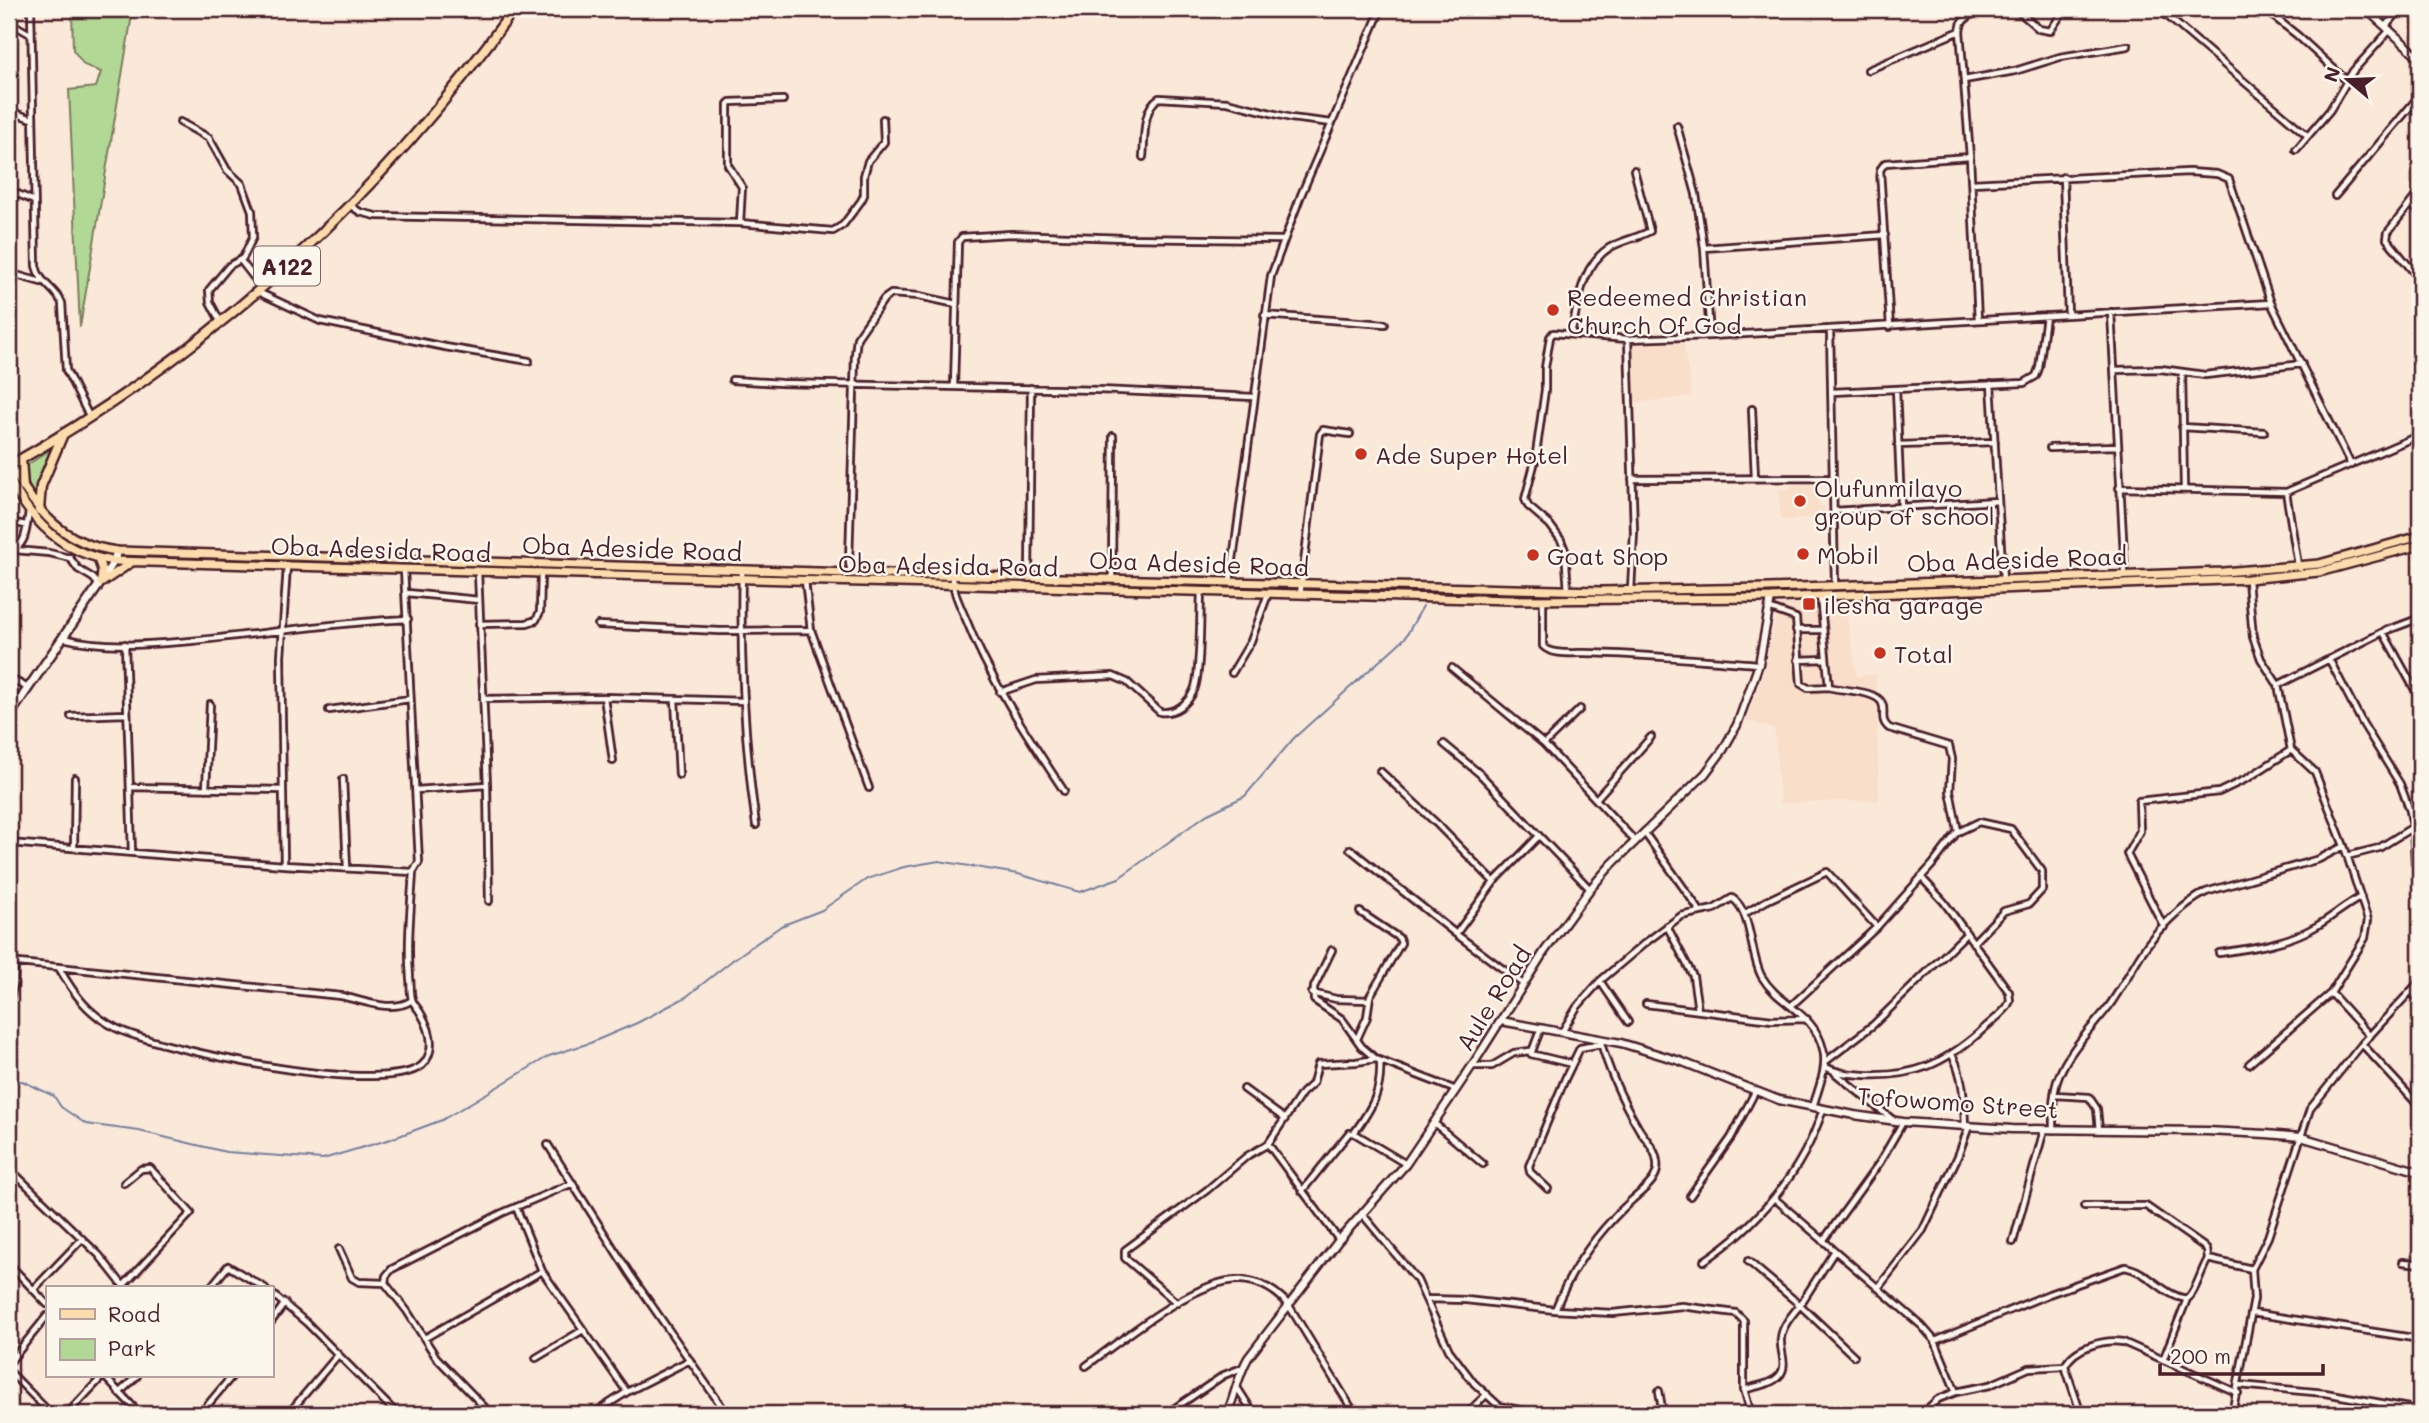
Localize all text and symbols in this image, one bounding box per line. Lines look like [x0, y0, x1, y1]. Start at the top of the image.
north arrow [2314, 46, 2384, 116]
text: N [2317, 63, 2346, 85]
road number: A122 [254, 246, 320, 286]
place label: Redeemed Christian Church Of God [1567, 281, 1807, 340]
marker: Redeemed Christian Church Of God [1545, 302, 1561, 318]
place label: Ade Super Hotel [1375, 439, 1568, 470]
marker: Ade Super Hotel [1353, 446, 1369, 462]
place label: Olufunmilayo group of school [1814, 472, 1995, 531]
marker: Olufunmilayo group of school [1792, 493, 1808, 509]
street label: Oba Adeside Road [521, 529, 743, 567]
street label: Oba Adesida Road [270, 530, 492, 568]
place label: Mobil [1817, 539, 1879, 570]
place label: Goat Shop [1547, 540, 1668, 571]
street label: Oba Adeside Road [1906, 540, 2128, 578]
street label: Oba Adeside Road [1088, 544, 1310, 582]
marker: Mobil [1795, 546, 1811, 562]
marker: Goat Shop [1525, 547, 1541, 563]
street label: Oba Adesida Road [838, 548, 1058, 582]
place label: ilesha garage [1823, 589, 1984, 620]
marker: ilesha garage [1801, 596, 1817, 612]
place label: Total [1894, 638, 1953, 669]
marker: Total [1872, 645, 1888, 661]
street label: Aule Road [1449, 940, 1537, 1056]
street label: Tofowomo Street [1856, 1080, 2060, 1124]
legend [46, 1286, 273, 1378]
text: Road [108, 1300, 160, 1327]
scale bar [2160, 1332, 2322, 1376]
text: Park [108, 1334, 156, 1361]
text: 200 m [2170, 1342, 2231, 1369]

